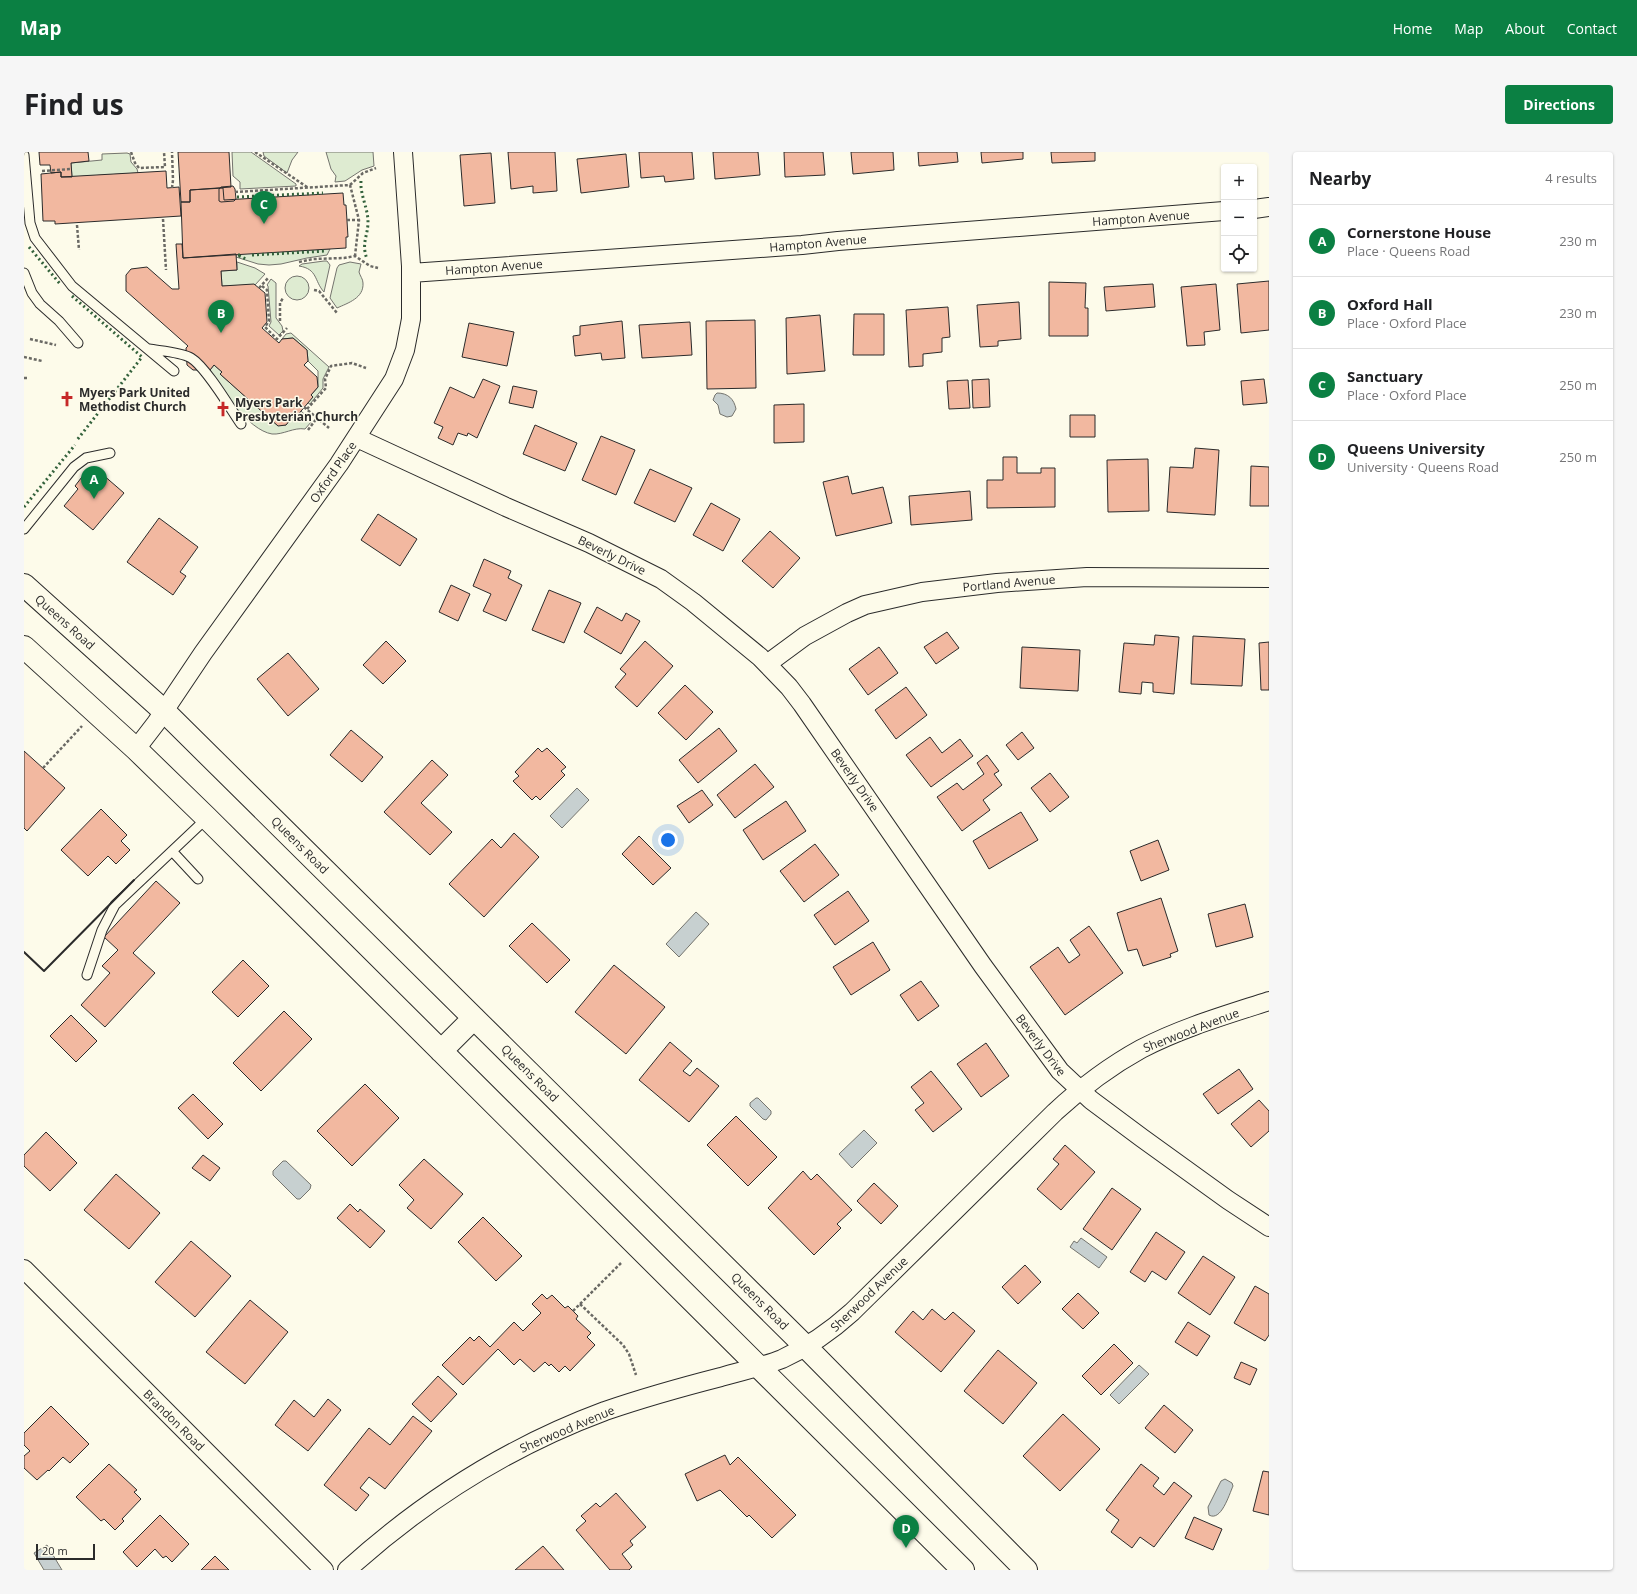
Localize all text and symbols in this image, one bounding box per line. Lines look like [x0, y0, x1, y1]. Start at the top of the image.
text: Map [20, 15, 61, 41]
text: Home [1393, 19, 1432, 38]
text: Map [1454, 19, 1483, 38]
text: About [1505, 19, 1545, 38]
text: Contact [1567, 19, 1617, 38]
text: Find us [24, 85, 124, 123]
button: Directions [1505, 85, 1613, 124]
map controls [1221, 164, 1257, 272]
button: + [1221, 164, 1257, 200]
text: Nearby [1309, 167, 1371, 190]
text: 4 results [1545, 169, 1597, 187]
pin: C [251, 191, 277, 224]
button: − [1221, 200, 1257, 236]
street label: Hampton Avenue [1092, 206, 1191, 230]
text: Cornerstone House [1347, 222, 1491, 242]
street label: Hampton Avenue [769, 230, 868, 256]
text: A [1318, 232, 1326, 250]
text: 230 m [1559, 232, 1597, 250]
button: locate [1221, 236, 1257, 272]
text: Place · Queens Road [1347, 242, 1470, 260]
street label: Hampton Avenue [445, 255, 544, 279]
text: Oxford Hall [1347, 294, 1433, 314]
pin: B [208, 300, 234, 333]
text: B [1318, 304, 1326, 322]
text: 230 m [1559, 304, 1597, 322]
text: Place · Oxford Place [1347, 314, 1467, 332]
text: Sanctuary [1347, 366, 1423, 386]
text: C [1318, 376, 1326, 394]
text: 250 m [1559, 376, 1597, 394]
place label: Myers Park United Methodist Church [79, 384, 190, 415]
text: Place · Oxford Place [1347, 386, 1467, 404]
church icon: Myers Park United Methodist Church [58, 390, 76, 408]
place label: Myers Park Presbyterian Church [235, 394, 358, 425]
church icon: Myers Park Presbyterian Church [214, 400, 232, 418]
street label: Oxford Place [305, 438, 361, 506]
text: Queens University [1347, 438, 1485, 458]
text: D [1317, 448, 1327, 466]
text: 250 m [1559, 448, 1597, 466]
text: University · Queens Road [1347, 458, 1499, 476]
pin: A [81, 466, 107, 499]
street label: Beverly Drive [575, 531, 649, 579]
street label: Portland Avenue [962, 570, 1056, 596]
street label: Queens Road [31, 591, 99, 653]
street label: Beverly Drive [827, 745, 883, 815]
street label: Queens Road [267, 812, 333, 878]
your location [658, 830, 678, 850]
street label: Sherwood Avenue [1141, 1004, 1242, 1056]
street label: Beverly Drive [1012, 1010, 1070, 1080]
street label: Queens Road [497, 1040, 563, 1106]
street label: Sherwood Avenue [827, 1252, 912, 1335]
street label: Queens Road [727, 1268, 793, 1334]
street label: Brandon Road [140, 1386, 208, 1454]
street label: Sherwood Avenue [517, 1401, 617, 1457]
pin: D [893, 1515, 919, 1548]
scale bar [36, 1542, 95, 1561]
text: 20 m [42, 1543, 68, 1558]

